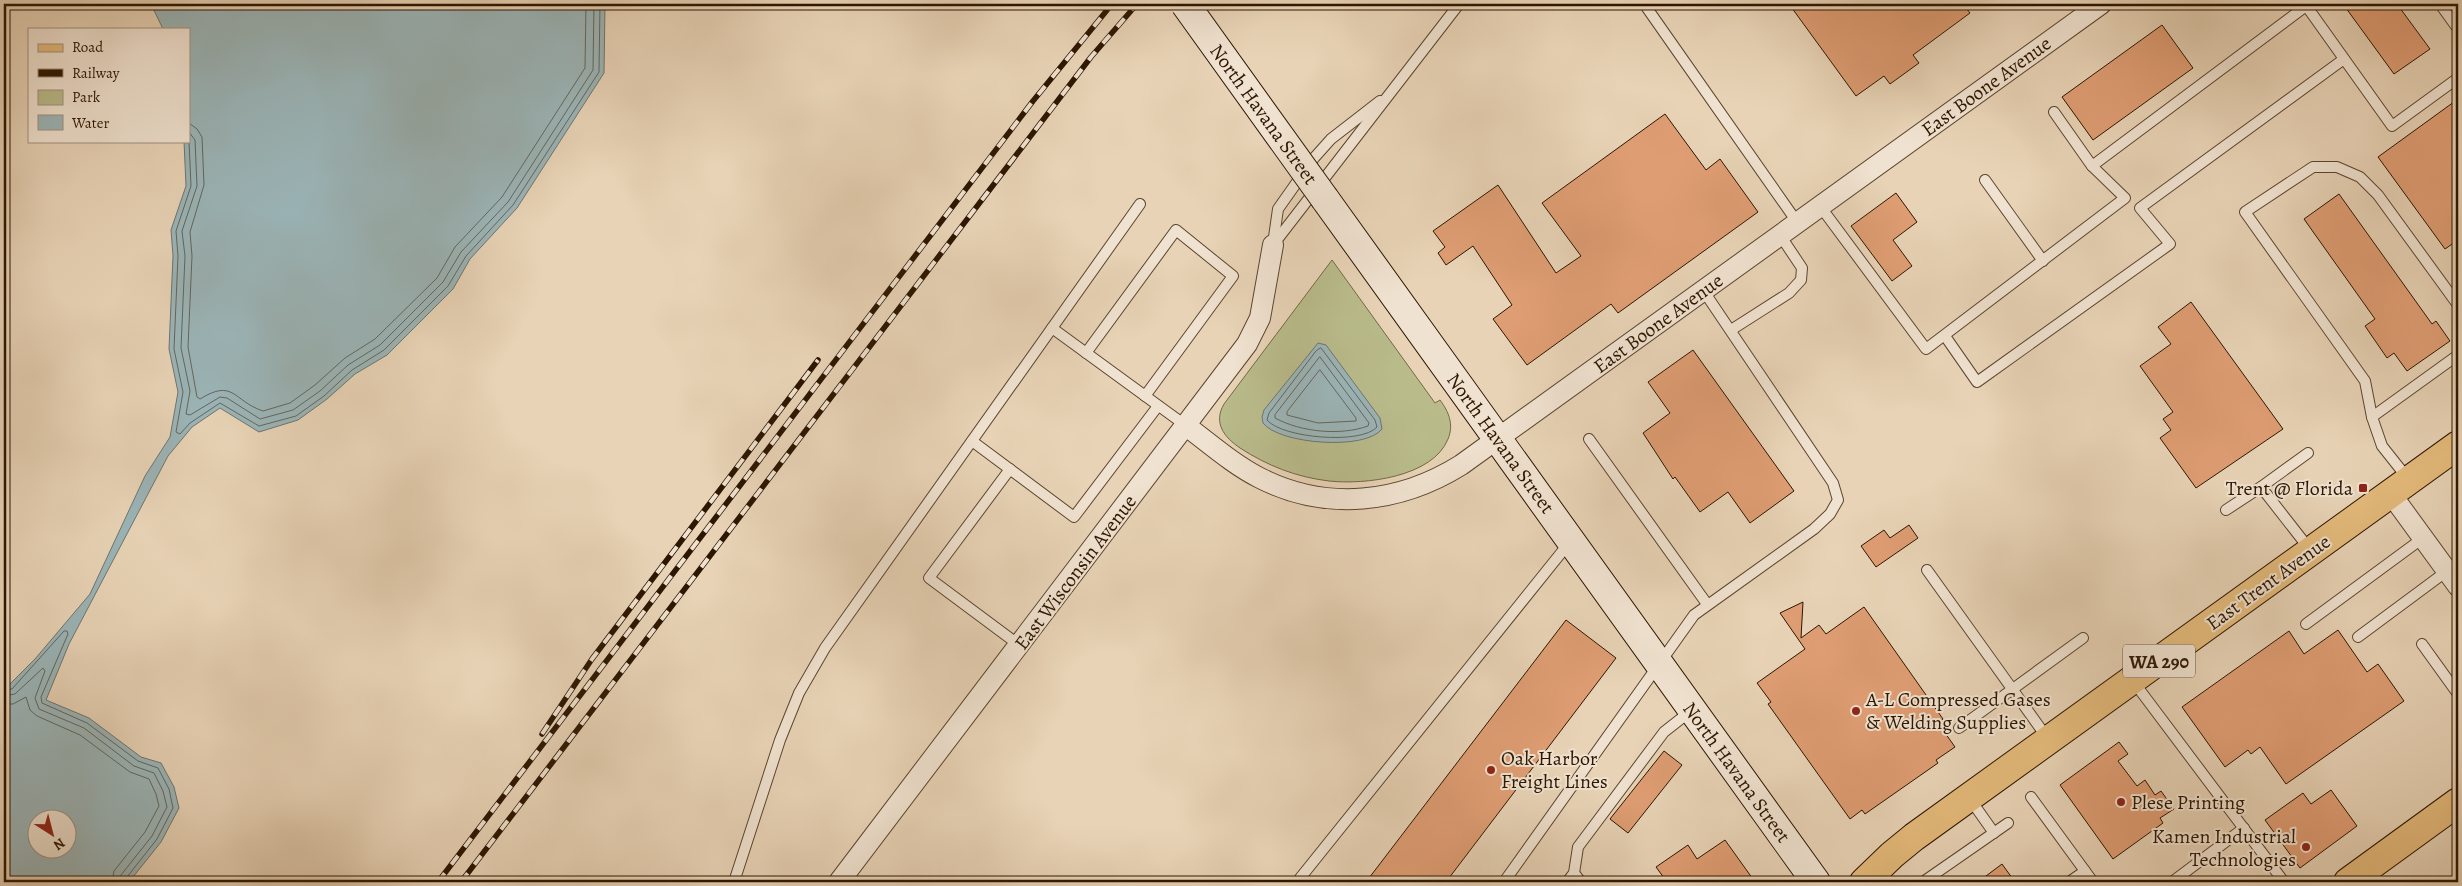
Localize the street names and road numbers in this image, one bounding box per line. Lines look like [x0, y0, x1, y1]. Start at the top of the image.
street label: East Boone Avenue [1916, 30, 2057, 143]
street label: North Havana Street [1203, 38, 1324, 190]
street label: East Boone Avenue [1588, 267, 1729, 380]
street label: North Havana Street [1440, 367, 1561, 519]
street label: East Wisconsin Avenue [1008, 489, 1143, 656]
street label: East Trent Avenue [2201, 528, 2336, 637]
road number: WA 290 [2123, 644, 2195, 678]
street label: North Havana Street [1676, 696, 1797, 848]

